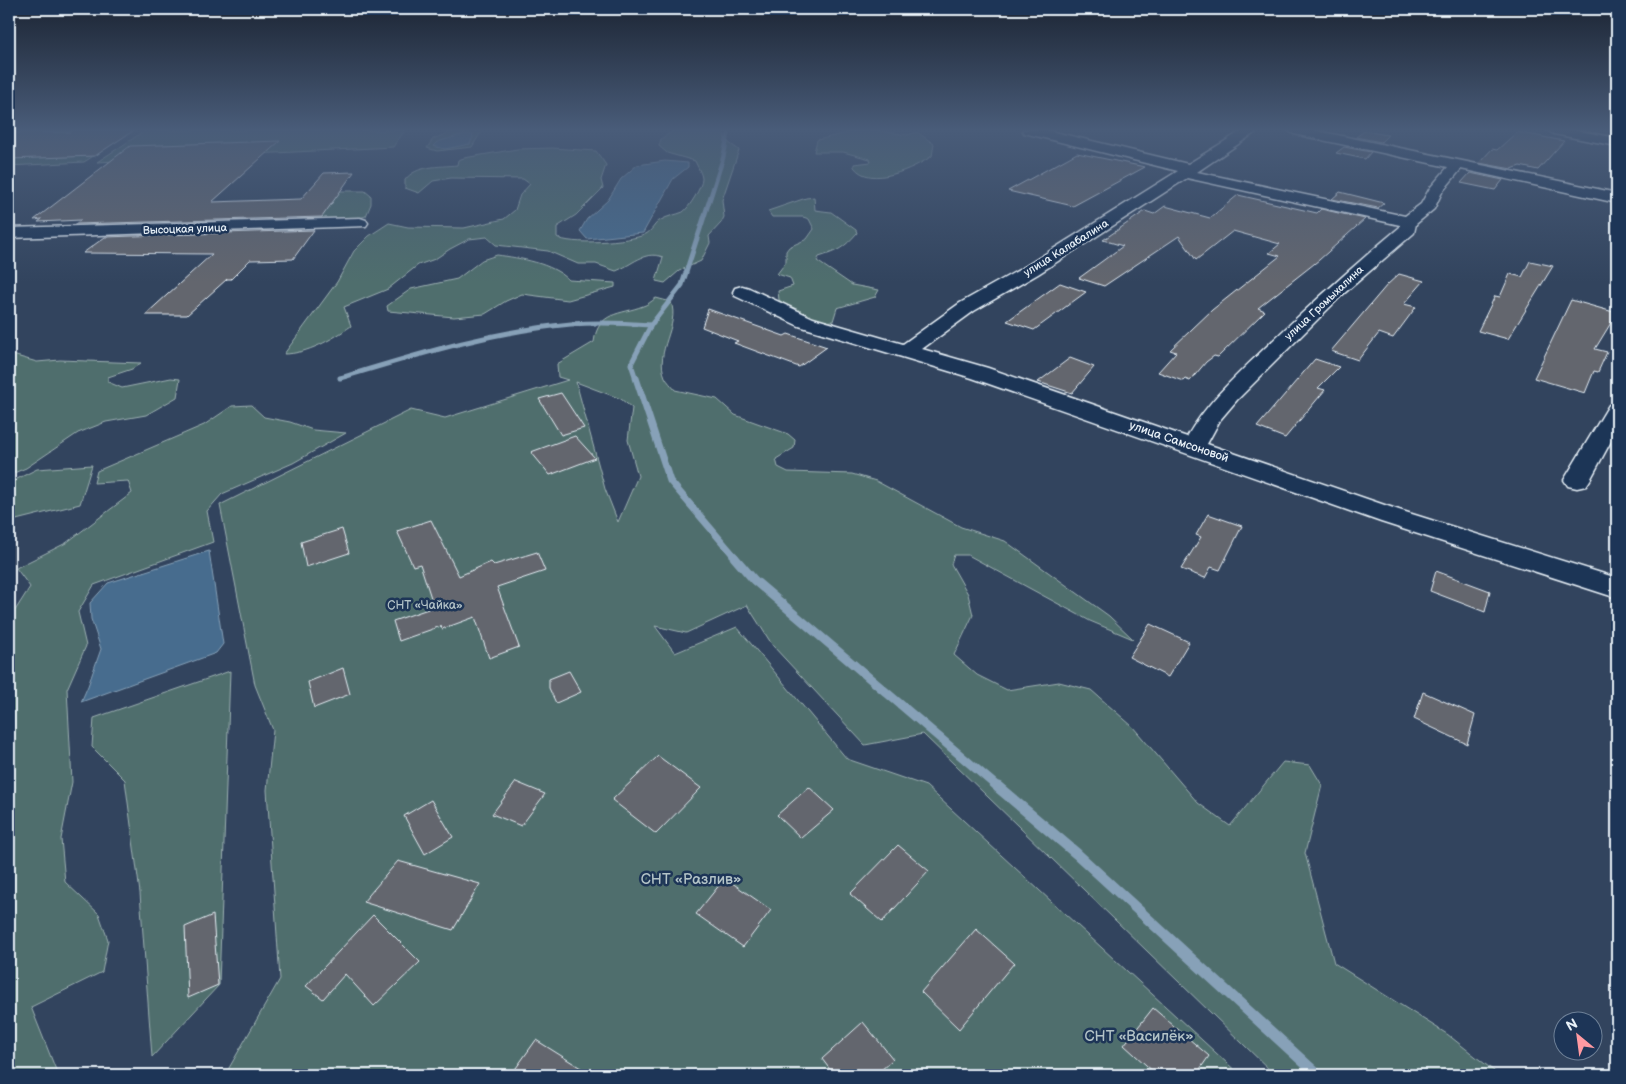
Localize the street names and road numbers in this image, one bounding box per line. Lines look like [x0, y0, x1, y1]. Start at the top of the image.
street label: улица Калабалина [1021, 216, 1111, 279]
street label: Высоцкая улица [143, 221, 228, 237]
street label: улица Громыхалина [1282, 263, 1366, 343]
street label: улица Самсоновой [1127, 418, 1231, 466]

